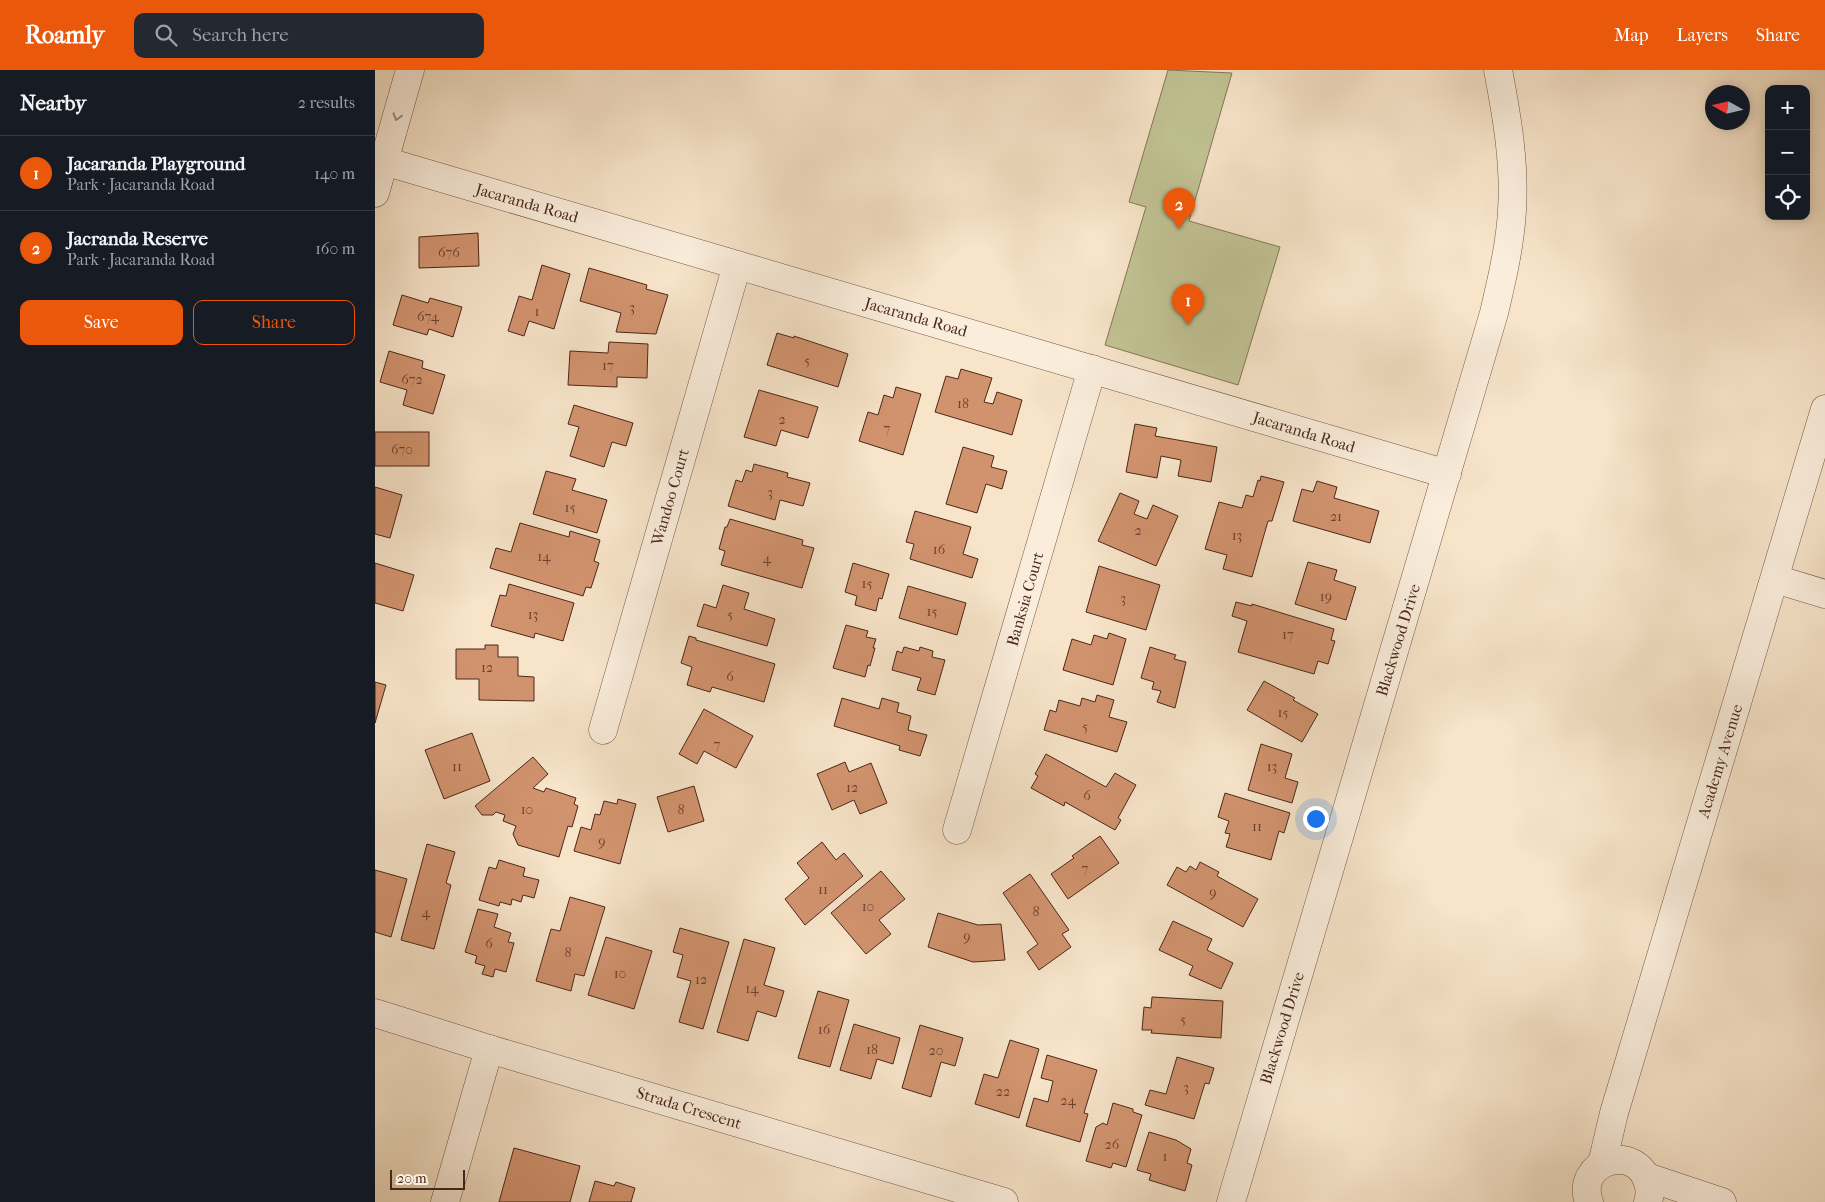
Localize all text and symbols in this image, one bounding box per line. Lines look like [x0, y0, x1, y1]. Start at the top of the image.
search box [134, 13, 484, 58]
text: Roamly [25, 21, 104, 49]
icon: search [152, 21, 180, 49]
text: Search here [192, 24, 289, 46]
text: Map [1614, 25, 1648, 46]
text: Layers [1676, 25, 1728, 46]
text: Share [1756, 25, 1800, 46]
north arrow [1705, 85, 1750, 130]
map controls [1765, 85, 1810, 220]
button: + [1765, 85, 1810, 130]
text: Nearby [20, 91, 86, 115]
text: 2 results [298, 93, 355, 112]
one-way arrow [392, 112, 403, 121]
button: − [1765, 130, 1810, 175]
text: Jacaranda Playground [67, 153, 245, 175]
text: 1 [33, 164, 39, 183]
text: 140 m [314, 164, 355, 183]
text: Park · Jacaranda Road [67, 175, 215, 194]
button: locate [1765, 175, 1810, 220]
street label: Jacaranda Road [471, 179, 581, 227]
pin: 2 [1163, 188, 1195, 229]
text: Jacranda Reserve [67, 228, 208, 250]
text: 2 [32, 239, 40, 258]
text: 160 m [315, 239, 355, 258]
house number: 676 [438, 244, 460, 261]
text: Park · Jacaranda Road [67, 250, 215, 269]
pin: 1 [1172, 284, 1204, 325]
street label: Jacaranda Road [860, 293, 970, 341]
house number: 3 [629, 299, 635, 316]
button: Save [20, 300, 183, 345]
button: Share [193, 300, 355, 345]
house number: 1 [535, 303, 540, 320]
house number: 674 [417, 308, 440, 325]
house number: 5 [804, 352, 810, 369]
house number: 17 [602, 357, 614, 374]
house number: 672 [401, 371, 423, 388]
house number: 18 [957, 395, 969, 412]
street label: Jacaranda Road [1249, 407, 1358, 457]
house number: 2 [778, 411, 786, 428]
house number: 7 [884, 420, 891, 437]
house number: 670 [391, 441, 413, 458]
street label: Wandoo Court [647, 446, 693, 549]
house number: 3 [767, 484, 773, 501]
house number: 15 [565, 499, 576, 516]
house number: 21 [1330, 508, 1342, 525]
house number: 2 [1134, 522, 1142, 539]
house number: 13 [1232, 527, 1242, 544]
house number: 16 [933, 541, 946, 558]
house number: 14 [537, 548, 551, 565]
street label: Banksia Court [1002, 549, 1048, 648]
house number: 4 [763, 550, 772, 567]
house number: 15 [862, 575, 873, 592]
street label: Blackwood Drive [1372, 581, 1424, 699]
house number: 19 [1320, 588, 1332, 605]
house number: 3 [1120, 590, 1126, 607]
house number: 15 [927, 603, 938, 620]
house number: 13 [528, 606, 538, 623]
house number: 5 [727, 606, 733, 623]
house number: 17 [1282, 626, 1294, 643]
house number: 12 [481, 659, 493, 676]
house number: 6 [726, 668, 734, 685]
street label: Academy Avenue [1693, 702, 1746, 821]
house number: 15 [1278, 704, 1289, 721]
house number: 5 [1082, 718, 1088, 735]
house number: 7 [714, 736, 721, 753]
house number: 11 [452, 758, 462, 775]
house number: 13 [1267, 758, 1277, 775]
house number: 12 [846, 779, 858, 796]
house number: 6 [1083, 787, 1091, 804]
house number: 10 [521, 801, 533, 818]
house number: 8 [677, 801, 685, 818]
your location [1303, 806, 1329, 832]
house number: 11 [1252, 818, 1262, 835]
house number: 9 [598, 833, 606, 850]
house number: 7 [1082, 860, 1089, 877]
house number: 11 [818, 881, 828, 898]
house number: 9 [1209, 884, 1217, 901]
house number: 10 [862, 898, 874, 915]
house number: 8 [1032, 903, 1040, 920]
house number: 4 [422, 904, 431, 921]
house number: 9 [963, 928, 971, 945]
house number: 6 [485, 935, 493, 952]
house number: 8 [564, 944, 572, 961]
house number: 10 [614, 965, 626, 982]
street label: Blackwood Drive [1256, 969, 1308, 1087]
house number: 12 [695, 971, 707, 988]
house number: 14 [745, 980, 759, 997]
house number: 5 [1180, 1011, 1186, 1028]
house number: 16 [818, 1021, 831, 1038]
house number: 18 [866, 1041, 878, 1058]
house number: 20 [929, 1042, 943, 1059]
house number: 3 [1183, 1079, 1189, 1096]
street label: Strada Crescent [634, 1083, 744, 1133]
house number: 22 [996, 1083, 1010, 1100]
house number: 24 [1060, 1092, 1076, 1109]
house number: 26 [1105, 1136, 1120, 1153]
house number: 1 [1163, 1148, 1168, 1165]
scale bar [390, 1167, 465, 1190]
text: 20 m [397, 1170, 427, 1187]

